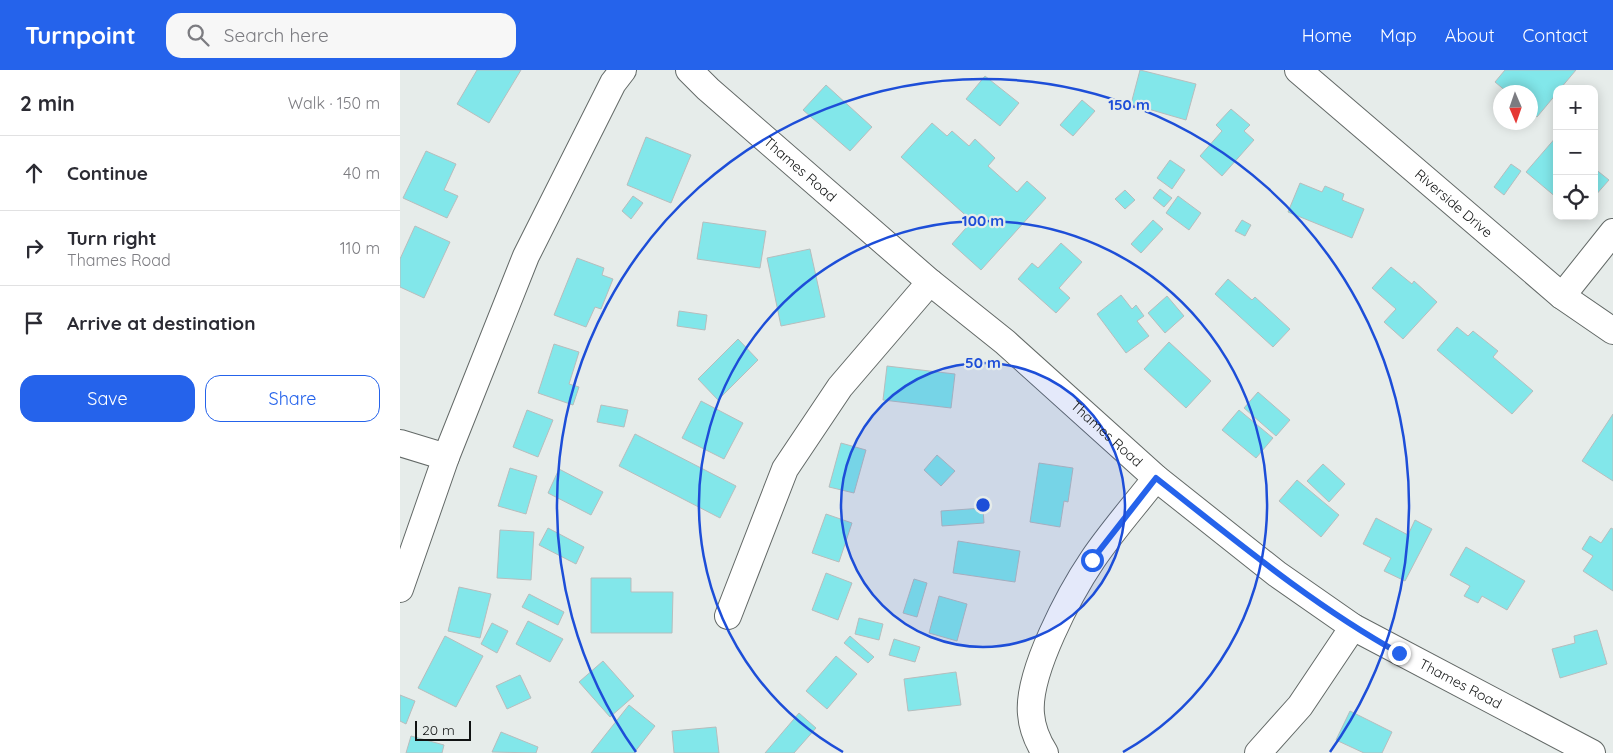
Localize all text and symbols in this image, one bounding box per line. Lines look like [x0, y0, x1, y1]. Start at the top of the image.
search box [166, 13, 516, 58]
text: Turnpoint [25, 20, 136, 50]
icon: search [184, 21, 212, 49]
text: Search here [224, 23, 329, 47]
text: Home [1302, 24, 1352, 47]
text: Map [1380, 24, 1417, 47]
text: About [1445, 24, 1495, 47]
text: Contact [1523, 24, 1588, 47]
north arrow [1493, 85, 1538, 130]
map controls [1553, 85, 1598, 220]
button: + [1553, 85, 1598, 130]
text: 2 min [20, 90, 75, 116]
text: Walk · 150 m [288, 93, 380, 113]
text: 150 m [1108, 95, 1150, 114]
button: − [1553, 130, 1598, 175]
street label: Thames Road [760, 133, 840, 206]
icon: ahead [20, 159, 48, 187]
text: Continue [67, 161, 148, 185]
text: 40 m [343, 163, 380, 183]
street label: Riverside Drive [1411, 165, 1496, 242]
button: locate [1553, 175, 1598, 220]
text: 100 m [962, 211, 1004, 230]
text: Turn right [67, 226, 156, 250]
icon: right [20, 234, 48, 262]
text: 110 m [340, 238, 380, 258]
text: Thames Road [67, 250, 171, 270]
icon: arrive [20, 309, 48, 337]
text: Arrive at destination [67, 311, 256, 335]
text: 50 m [965, 353, 1001, 372]
button: Save [20, 375, 195, 422]
button: Share [205, 375, 380, 422]
street label: Thames Road [1067, 397, 1146, 471]
centre of rings [974, 496, 992, 514]
route start [1081, 549, 1104, 572]
route end [1388, 642, 1411, 665]
street label: Thames Road [1416, 655, 1505, 713]
scale bar [415, 718, 471, 741]
text: 20 m [422, 721, 455, 739]

